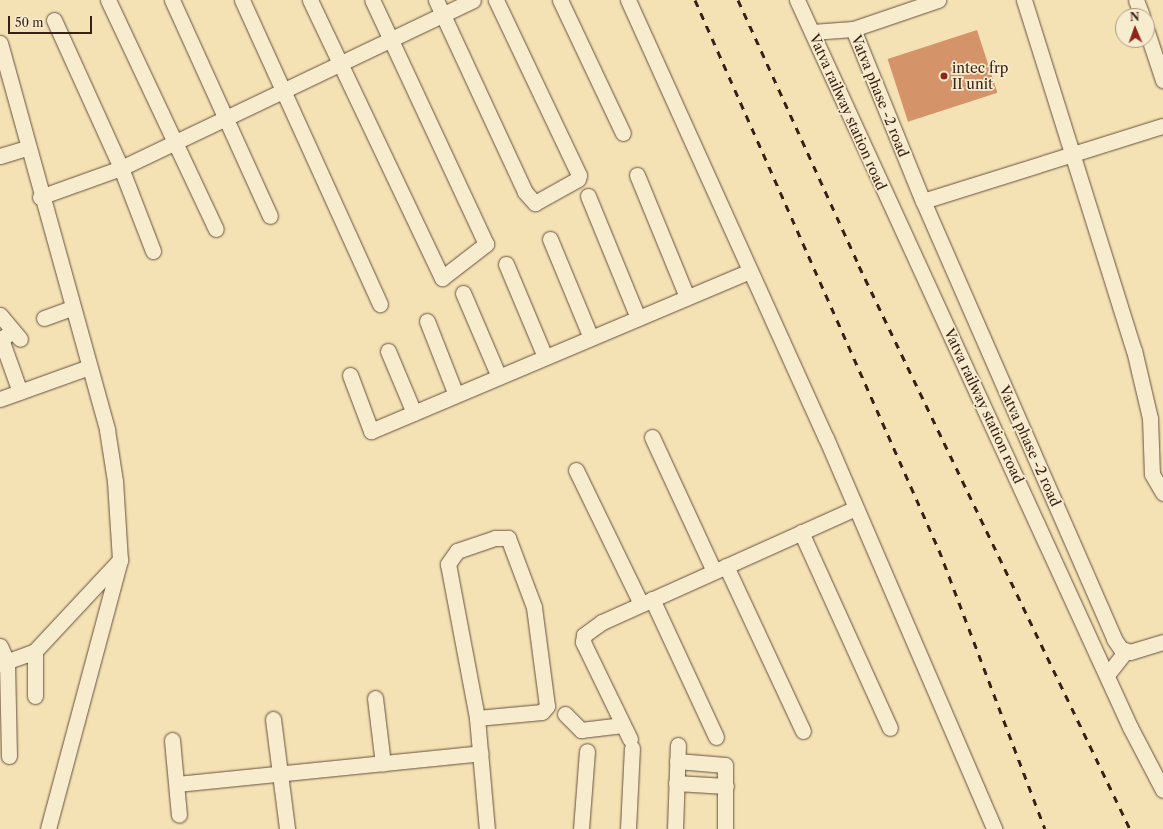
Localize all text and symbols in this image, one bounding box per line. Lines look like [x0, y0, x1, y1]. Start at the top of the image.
scale bar [10, 8, 94, 34]
north arrow [1115, 8, 1155, 48]
text: N [1130, 10, 1140, 24]
text: 50 m [15, 15, 44, 30]
street label: Vatva railway station road [806, 31, 890, 193]
street label: Vatva phase -2 road [848, 32, 912, 160]
place label: intec frp II unit [952, 60, 1008, 92]
marker: intec frp II unit [939, 71, 949, 81]
street label: Vatva railway station road [941, 326, 1027, 486]
street label: Vatva phase -2 road [996, 383, 1064, 509]

